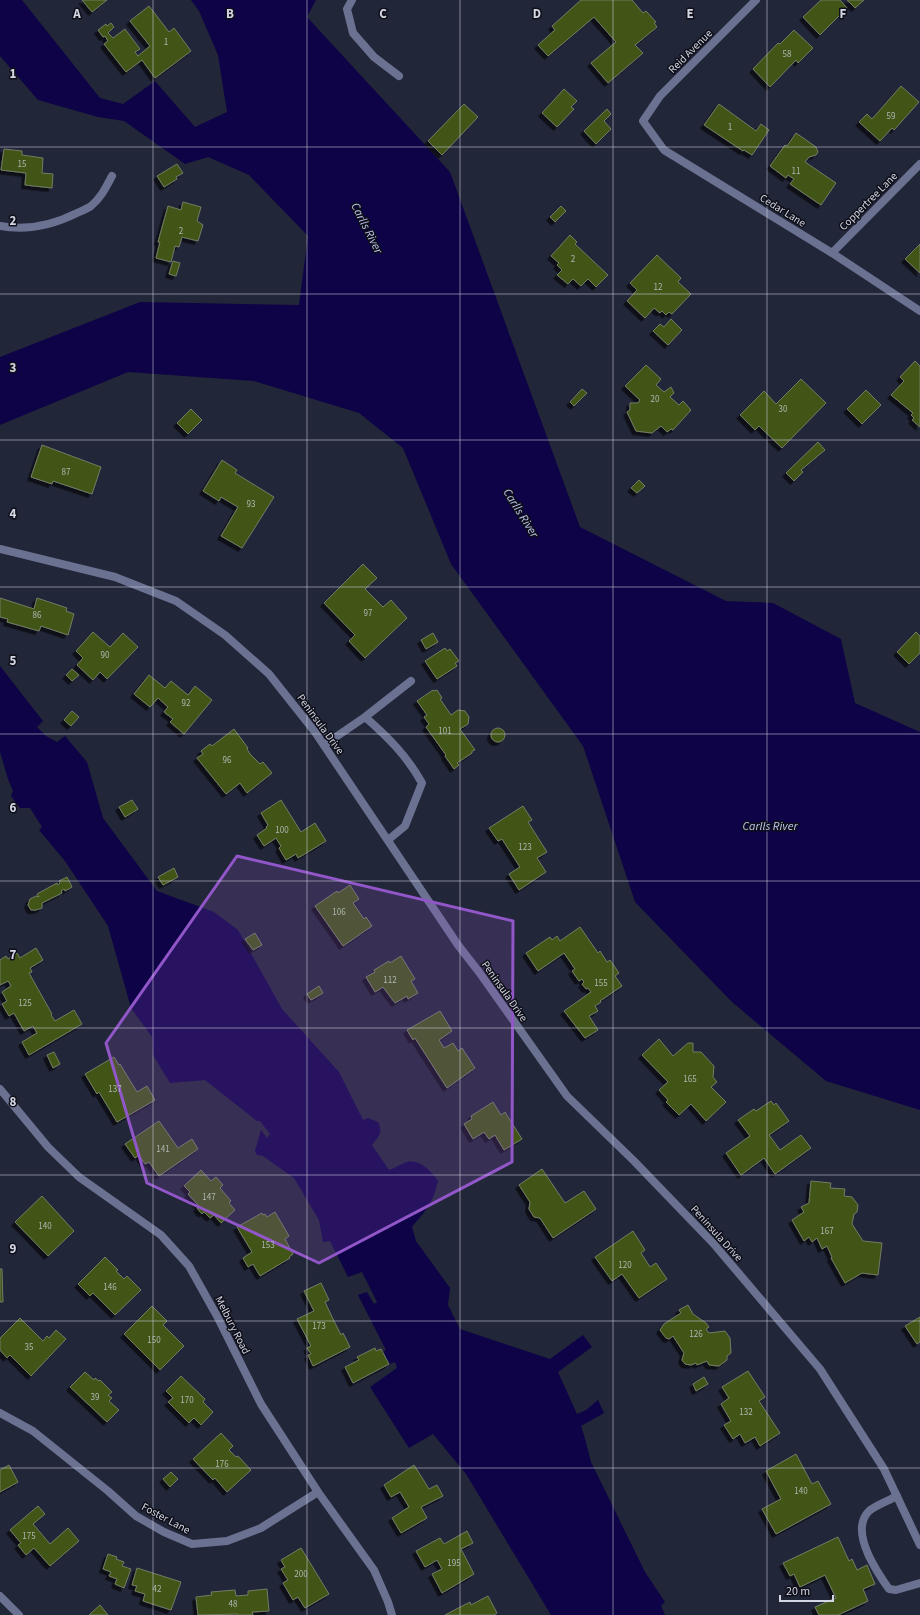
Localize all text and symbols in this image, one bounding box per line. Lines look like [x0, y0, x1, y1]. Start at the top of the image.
text: A [72, 5, 81, 23]
text: B [226, 5, 234, 23]
text: C [379, 5, 387, 23]
text: D [533, 5, 541, 23]
text: E [686, 5, 694, 23]
text: F [840, 5, 847, 23]
street label: Reid Avenue [665, 26, 716, 77]
house number: 1 [164, 36, 168, 49]
house number: 58 [783, 48, 792, 61]
text: 1 [10, 65, 17, 83]
house number: 59 [887, 110, 896, 123]
house number: 1 [728, 121, 732, 134]
house number: 15 [18, 158, 27, 171]
house number: 11 [792, 165, 800, 178]
street label: Coppertree Lane [836, 169, 901, 234]
street label: Cedar Lane [757, 190, 809, 231]
water label: Carlls River [346, 200, 387, 257]
text: 2 [10, 212, 17, 230]
house number: 2 [179, 225, 184, 238]
house number: 2 [571, 253, 576, 266]
house number: 12 [654, 281, 663, 294]
text: 3 [10, 359, 17, 377]
house number: 20 [651, 393, 660, 406]
house number: 30 [779, 403, 788, 416]
house number: 87 [62, 466, 71, 479]
water label: Carlls River [499, 485, 543, 542]
house number: 93 [247, 498, 256, 511]
text: 4 [10, 505, 17, 523]
house number: 97 [364, 607, 373, 620]
house number: 86 [33, 609, 42, 622]
house number: 90 [101, 649, 110, 662]
text: 5 [10, 652, 17, 670]
street label: Peninsula Drive [294, 691, 348, 758]
house number: 92 [182, 697, 191, 710]
house number: 101 [438, 725, 452, 738]
house number: 96 [223, 754, 232, 767]
text: 6 [10, 799, 17, 817]
water label: Carlls River [742, 818, 798, 835]
house number: 100 [275, 824, 289, 837]
house number: 123 [518, 841, 532, 854]
house number: 106 [332, 906, 346, 919]
text: 7 [10, 946, 17, 964]
street label: Peninsula Drive [478, 958, 531, 1025]
house number: 112 [383, 974, 397, 987]
house number: 155 [594, 977, 608, 990]
house number: 125 [18, 997, 32, 1010]
house number: 165 [683, 1073, 697, 1086]
house number: 137 [108, 1083, 122, 1096]
text: 8 [10, 1093, 17, 1111]
house number: 141 [156, 1143, 170, 1156]
house number: 147 [202, 1191, 216, 1204]
street label: Peninsula Drive [687, 1202, 746, 1265]
house number: 140 [38, 1220, 52, 1233]
house number: 167 [820, 1225, 834, 1238]
house number: 153 [261, 1239, 275, 1252]
text: 9 [10, 1240, 17, 1258]
house number: 120 [618, 1259, 632, 1272]
house number: 146 [103, 1281, 117, 1294]
street label: Melbury Road [211, 1294, 254, 1357]
house number: 173 [312, 1320, 326, 1333]
house number: 126 [689, 1328, 703, 1341]
house number: 150 [147, 1334, 161, 1347]
house number: 35 [25, 1341, 34, 1354]
house number: 39 [91, 1391, 100, 1404]
house number: 170 [180, 1394, 194, 1407]
house number: 132 [739, 1406, 753, 1419]
house number: 176 [215, 1458, 229, 1471]
house number: 140 [794, 1485, 808, 1498]
street label: Foster Lane [139, 1499, 193, 1538]
house number: 175 [22, 1530, 36, 1543]
house number: 195 [447, 1557, 461, 1570]
house number: 200 [294, 1568, 308, 1581]
scale bar [780, 1577, 833, 1603]
house number: 42 [153, 1583, 162, 1596]
text: 20 m [786, 1583, 810, 1600]
house number: 48 [229, 1598, 238, 1611]

